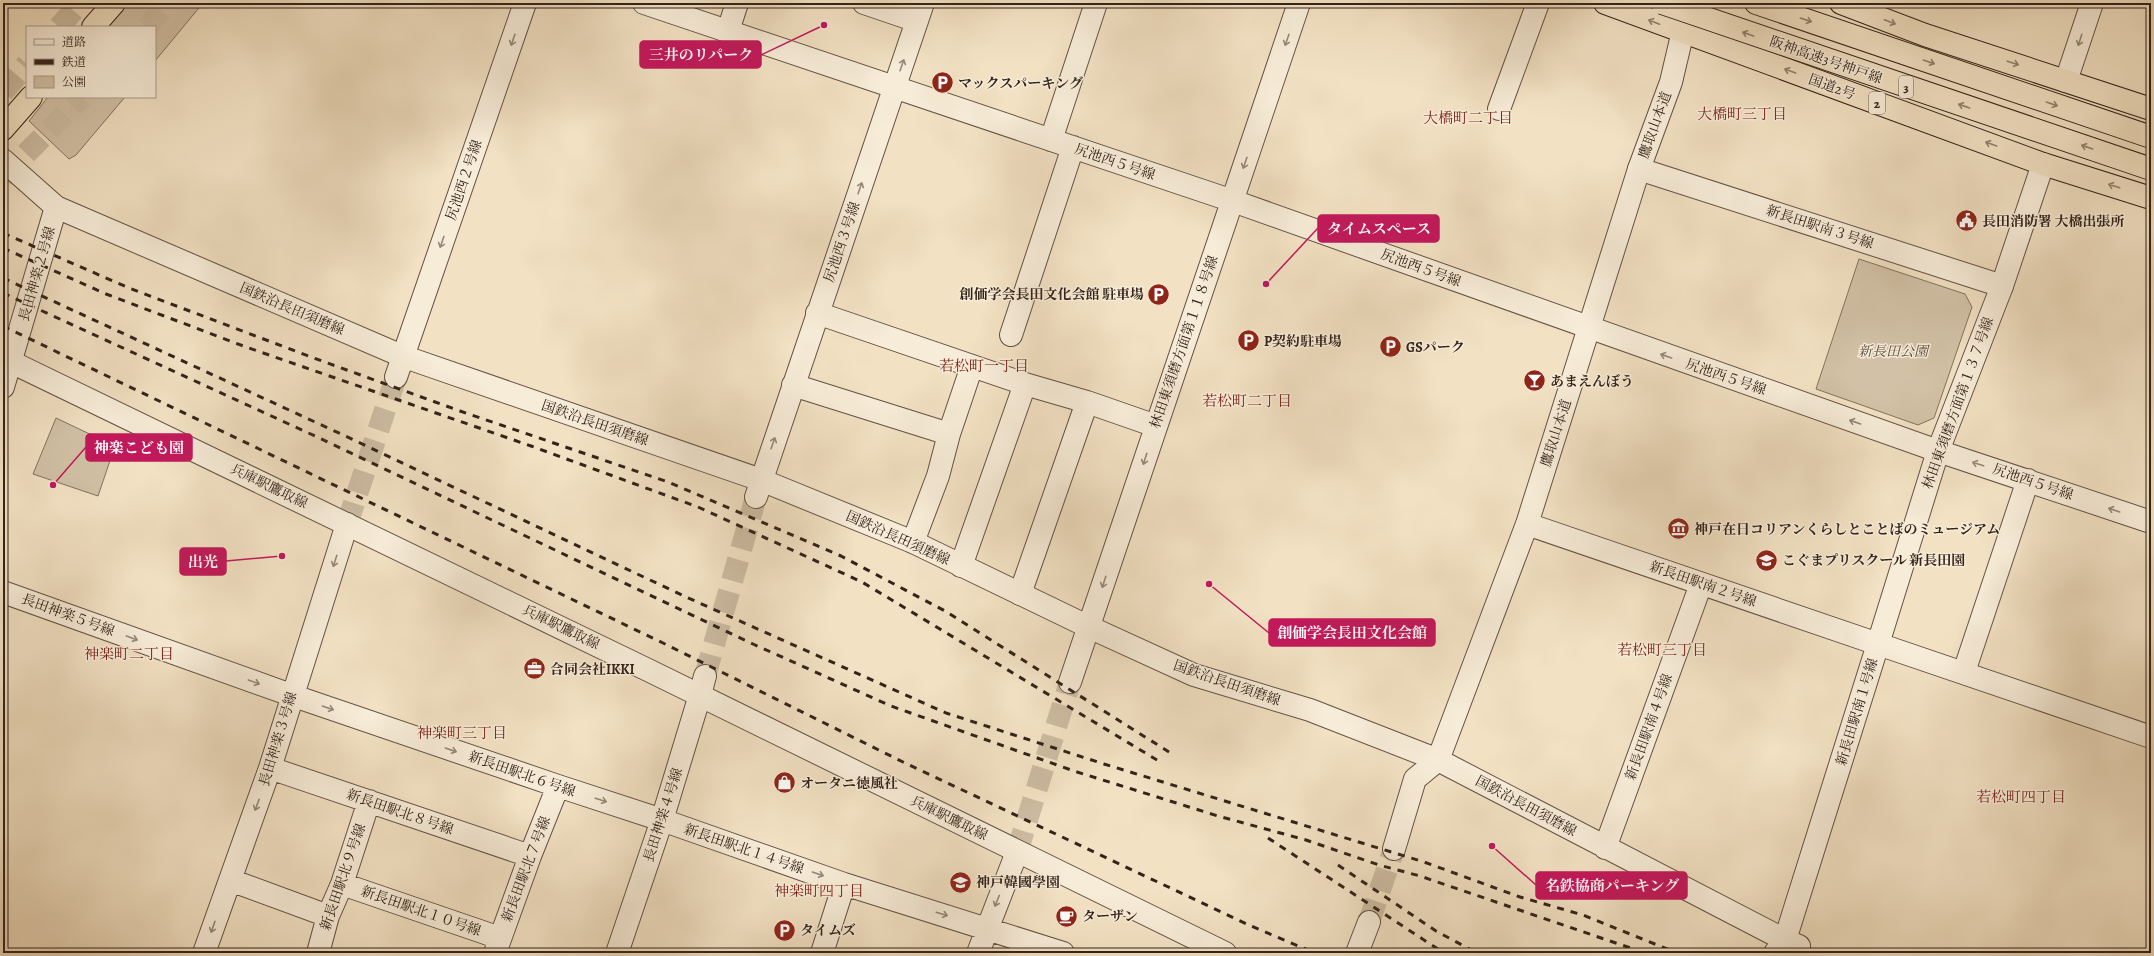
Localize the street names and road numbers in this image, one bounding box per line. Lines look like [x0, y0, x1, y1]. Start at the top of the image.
street label: 阪神高速3号神戸線 [1767, 32, 1885, 88]
street label: 国道2号 [1806, 70, 1858, 104]
road number: 3 [1899, 76, 1913, 98]
street label: 鷹取山本道 [1634, 89, 1676, 161]
road number: 2 [1869, 92, 1885, 114]
street label: 尻池西２号線 [441, 137, 487, 223]
street label: 尻池西５号線 [1072, 139, 1158, 185]
street label: 尻池西３号線 [819, 199, 865, 285]
street label: 新長田駅南３号線 [1764, 201, 1876, 253]
street label: 長田神楽２号線 [14, 224, 60, 324]
street label: 尻池西５号線 [1378, 245, 1464, 291]
street label: 林田東須磨方面第１１８号線 [1145, 253, 1223, 431]
street label: 国鉄沿長田須磨線 [237, 278, 347, 340]
street label: 林田東須磨方面第１３７号線 [1918, 314, 1998, 492]
street label: 尻池西５号線 [1683, 354, 1769, 400]
street label: 国鉄沿長田須磨線 [539, 396, 651, 450]
street label: 鷹取山本道 [1536, 397, 1576, 469]
street label: 兵庫駅鷹取線 [227, 459, 311, 513]
street label: 尻池西５号線 [1990, 459, 2076, 505]
street label: 国鉄沿長田須磨線 [843, 507, 953, 569]
street label: 新長田駅南２号線 [1647, 557, 1759, 611]
street label: 長田神楽５号線 [19, 589, 117, 641]
street label: 兵庫駅鷹取線 [519, 600, 603, 654]
street label: 国鉄沿長田須磨線 [1171, 656, 1283, 710]
street label: 新長田駅南１号線 [1832, 656, 1882, 768]
street label: 新長田駅南４号線 [1621, 671, 1677, 783]
street label: 長田神楽３号線 [255, 689, 301, 789]
street label: 新長田駅北６号線 [466, 747, 578, 801]
street label: 長田神楽４号線 [639, 765, 687, 865]
street label: 国鉄沿長田須磨線 [1472, 771, 1580, 841]
street label: 新長田駅北８号線 [344, 785, 456, 839]
street label: 兵庫駅鷹取線 [907, 791, 991, 845]
street label: 新長田駅北７号線 [497, 813, 555, 925]
street label: 新長田駅北１４号線 [681, 820, 807, 878]
street label: 新長田駅北９号線 [316, 821, 370, 933]
street label: 新長田駅北１０号線 [358, 882, 484, 940]

